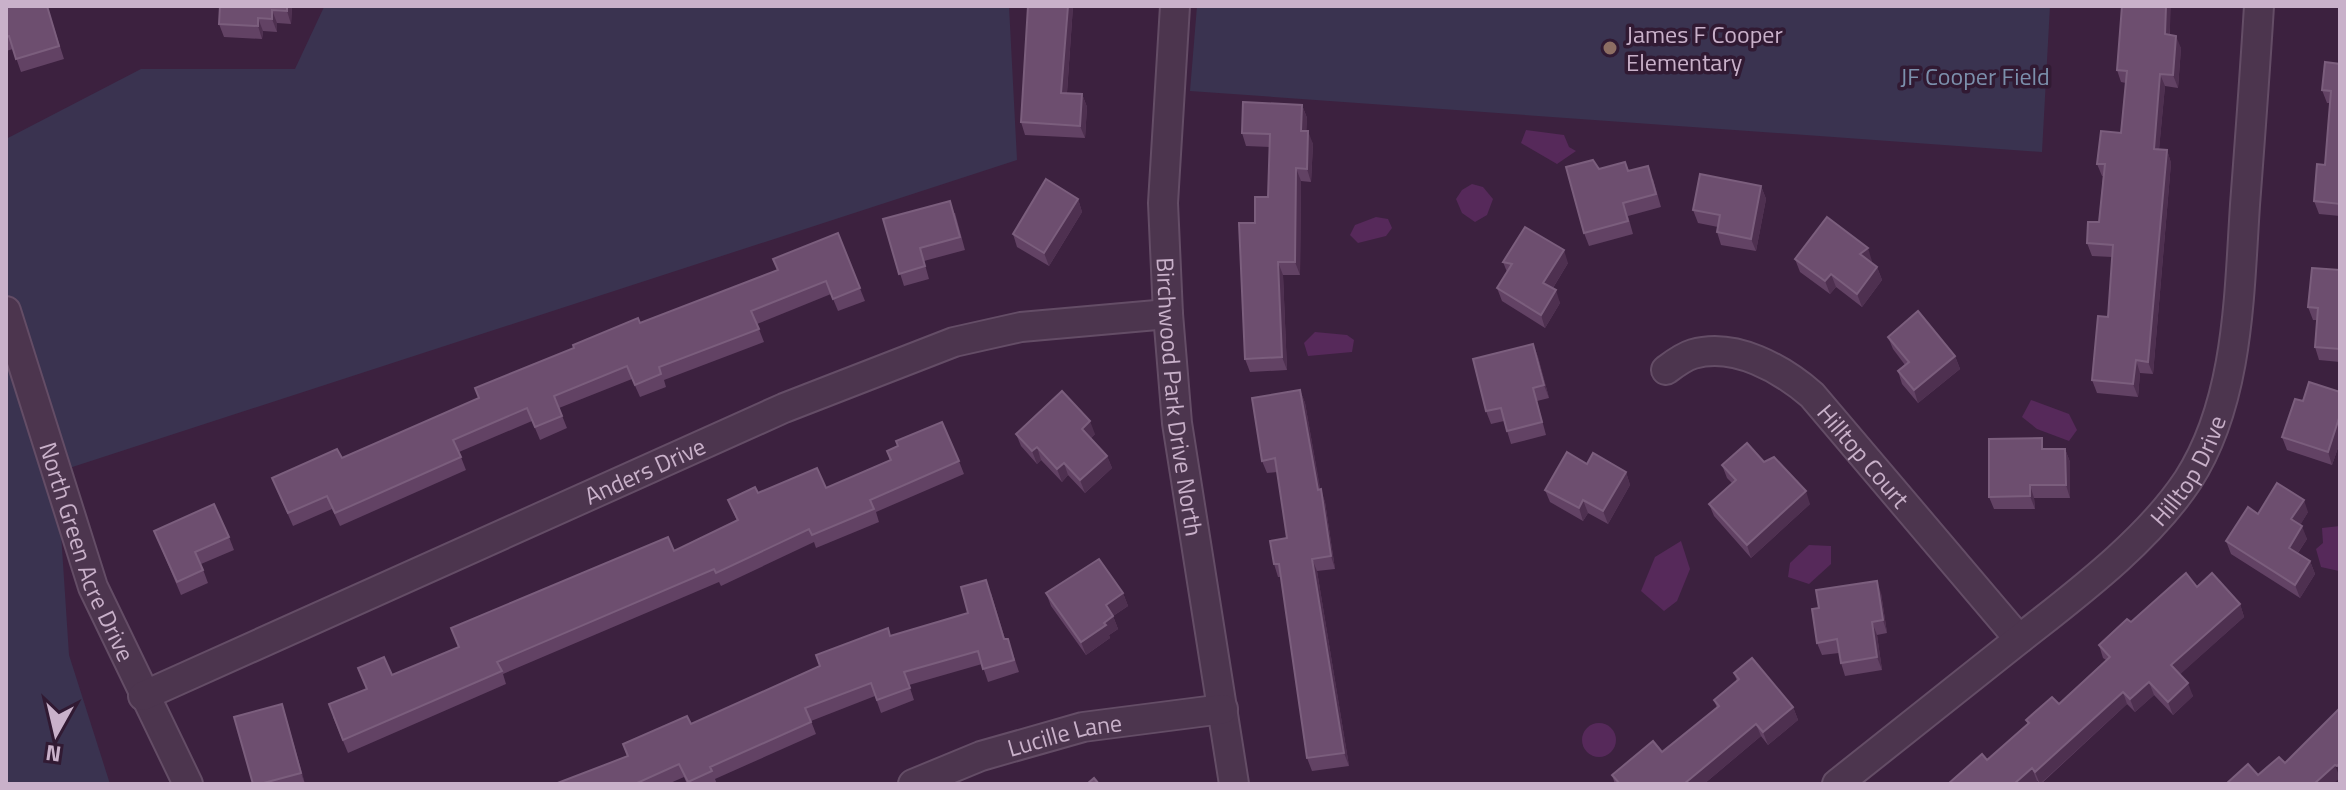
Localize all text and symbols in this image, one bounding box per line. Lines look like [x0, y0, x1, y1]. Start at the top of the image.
place label: James F Cooper Elementary [1626, 16, 1783, 80]
marker: James F Cooper Elementary [1601, 39, 1619, 57]
park label: JF Cooper Field [1900, 58, 2050, 94]
street label: Birchwood Park Drive North [1147, 257, 1213, 539]
street label: Hilltop Court [1809, 396, 1919, 516]
street label: Hilltop Drive [2141, 411, 2235, 534]
street label: Anders Drive [578, 428, 711, 514]
street label: North Green Acre Drive [30, 437, 144, 667]
north arrow [16, 694, 96, 774]
street label: Lucille Lane [1003, 704, 1124, 766]
text: N [43, 736, 63, 772]

